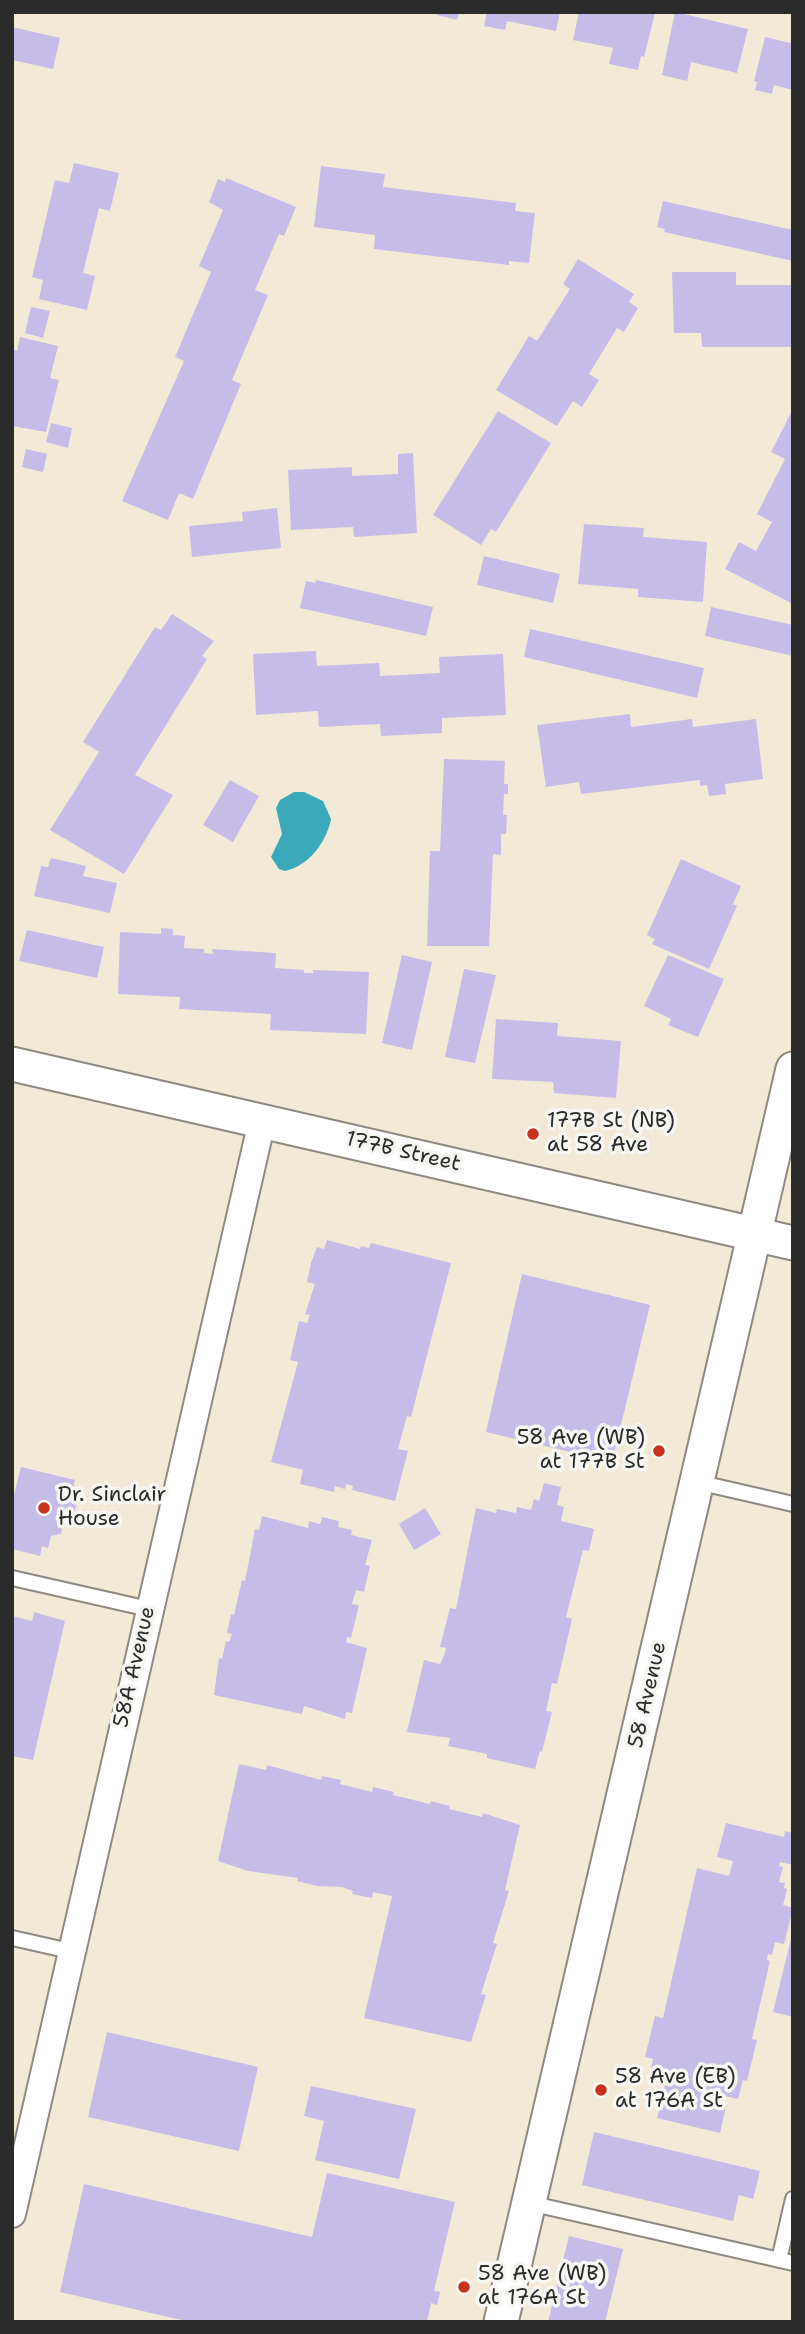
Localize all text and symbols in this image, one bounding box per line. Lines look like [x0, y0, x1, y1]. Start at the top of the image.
place label: 177B St (NB) at 58 Ave [547, 1109, 675, 1159]
marker: 177B St (NB) at 58 Ave [525, 1126, 541, 1142]
street label: 177B Street [343, 1127, 463, 1177]
place label: 58 Ave (WB) at 177B St [517, 1426, 645, 1476]
marker: 58 Ave (WB) at 177B St [651, 1443, 667, 1459]
place label: Dr. Sinclair House [58, 1483, 167, 1533]
marker: Dr. Sinclair House [36, 1500, 52, 1516]
street label: 58A Avenue [109, 1604, 161, 1730]
street label: 58 Avenue [624, 1639, 672, 1751]
place label: 58 Ave (EB) at 176A St [615, 2065, 736, 2115]
marker: 58 Ave (EB) at 176A St [593, 2082, 609, 2098]
place label: 58 Ave (WB) at 176A St [478, 2262, 606, 2312]
marker: 58 Ave (WB) at 176A St [456, 2279, 472, 2295]

